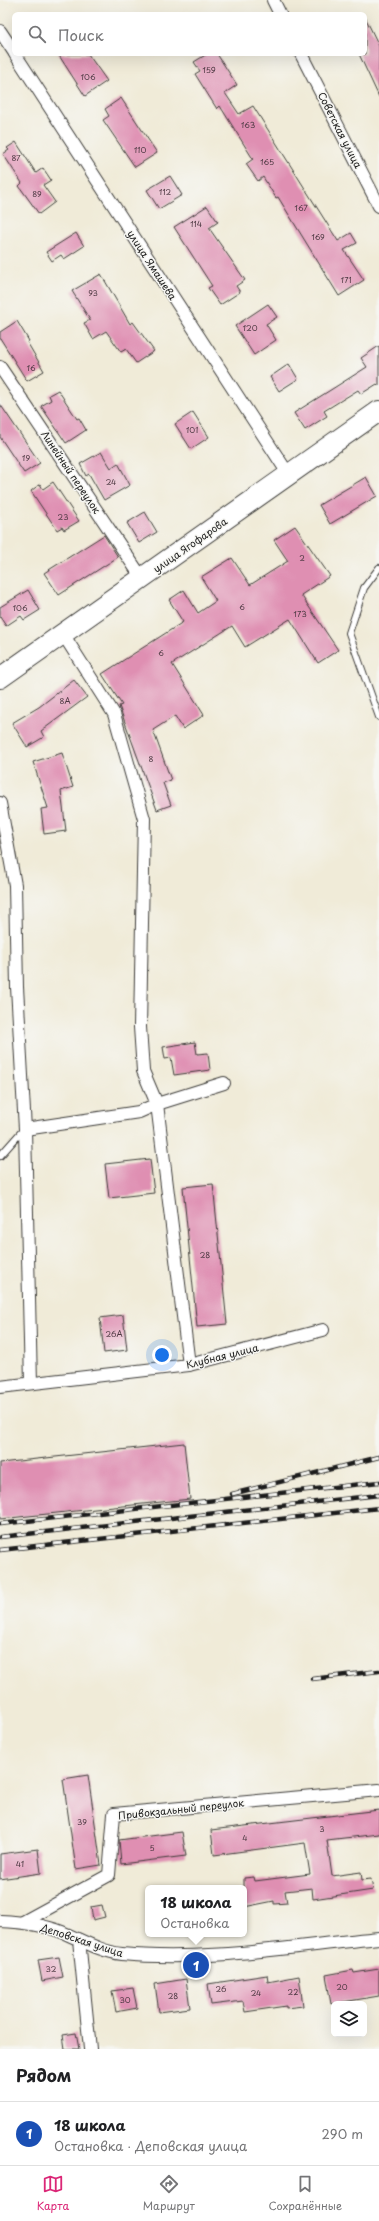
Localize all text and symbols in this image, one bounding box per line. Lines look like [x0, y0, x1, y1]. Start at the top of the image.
search box [12, 12, 367, 56]
icon: search [26, 23, 48, 45]
text: Поиск [58, 23, 104, 46]
house number: 159 [202, 64, 216, 76]
house number: 106 [80, 71, 96, 83]
street label: Советская улица [315, 89, 367, 171]
house number: 163 [241, 119, 255, 131]
house number: 110 [134, 144, 146, 156]
house number: 87 [11, 152, 21, 164]
house number: 165 [260, 156, 274, 168]
house number: 112 [159, 186, 172, 198]
house number: 89 [32, 188, 42, 200]
house number: 167 [294, 202, 308, 214]
house number: 114 [190, 218, 202, 230]
street label: улица Ямашева [124, 227, 181, 303]
house number: 169 [311, 231, 325, 243]
house number: 171 [341, 274, 351, 286]
house number: 93 [88, 287, 98, 299]
house number: 120 [242, 322, 258, 334]
house number: 16 [26, 362, 36, 374]
house number: 101 [186, 424, 198, 436]
street label: Линейный переулок [37, 427, 105, 517]
house number: 19 [22, 452, 30, 464]
house number: 24 [106, 476, 116, 488]
house number: 23 [58, 511, 68, 523]
street label: улица Ягофарова [150, 513, 230, 576]
house number: 2 [299, 552, 305, 564]
house number: 6 [239, 601, 245, 613]
house number: 106 [12, 602, 28, 614]
house number: 173 [293, 608, 307, 620]
house number: 6 [158, 647, 164, 659]
house number: 8А [59, 695, 71, 707]
house number: 8 [149, 753, 154, 765]
house number: 28 [200, 1249, 210, 1261]
house number: 26А [105, 1328, 123, 1340]
street label: Клубная улица [184, 1339, 260, 1372]
your location [152, 1345, 172, 1365]
street label: Привокзальный переулок [117, 1794, 245, 1824]
house number: 39 [77, 1816, 87, 1828]
house number: 3 [319, 1823, 325, 1835]
house number: 4 [242, 1832, 248, 1844]
house number: 5 [149, 1842, 155, 1854]
house number: 41 [16, 1858, 24, 1870]
popup [145, 1885, 247, 1937]
text: 18 школа [160, 1890, 232, 1913]
text: Остановка [160, 1913, 229, 1932]
street label: Деповская улица [38, 1919, 126, 1960]
pin: 1 [183, 1950, 209, 1980]
house number: 32 [46, 1963, 57, 1975]
house number: 20 [336, 1981, 348, 1993]
house number: 26 [216, 1983, 227, 1995]
house number: 22 [288, 1986, 298, 1998]
house number: 24 [251, 1987, 261, 1999]
house number: 28 [168, 1990, 178, 2002]
house number: 30 [119, 1994, 131, 2006]
map controls [331, 2001, 367, 2037]
button: layers [331, 2001, 367, 2037]
text: Рядом [16, 2062, 71, 2088]
text: 18 школа [54, 2113, 126, 2136]
text: 1 [26, 2124, 32, 2143]
text: 290 m [322, 2124, 363, 2143]
text: Остановка · Деповская улица [54, 2136, 247, 2155]
tab: Карта [37, 2173, 69, 2214]
tab: Маршрут [143, 2173, 195, 2214]
tab: Сохранённые [269, 2173, 342, 2214]

